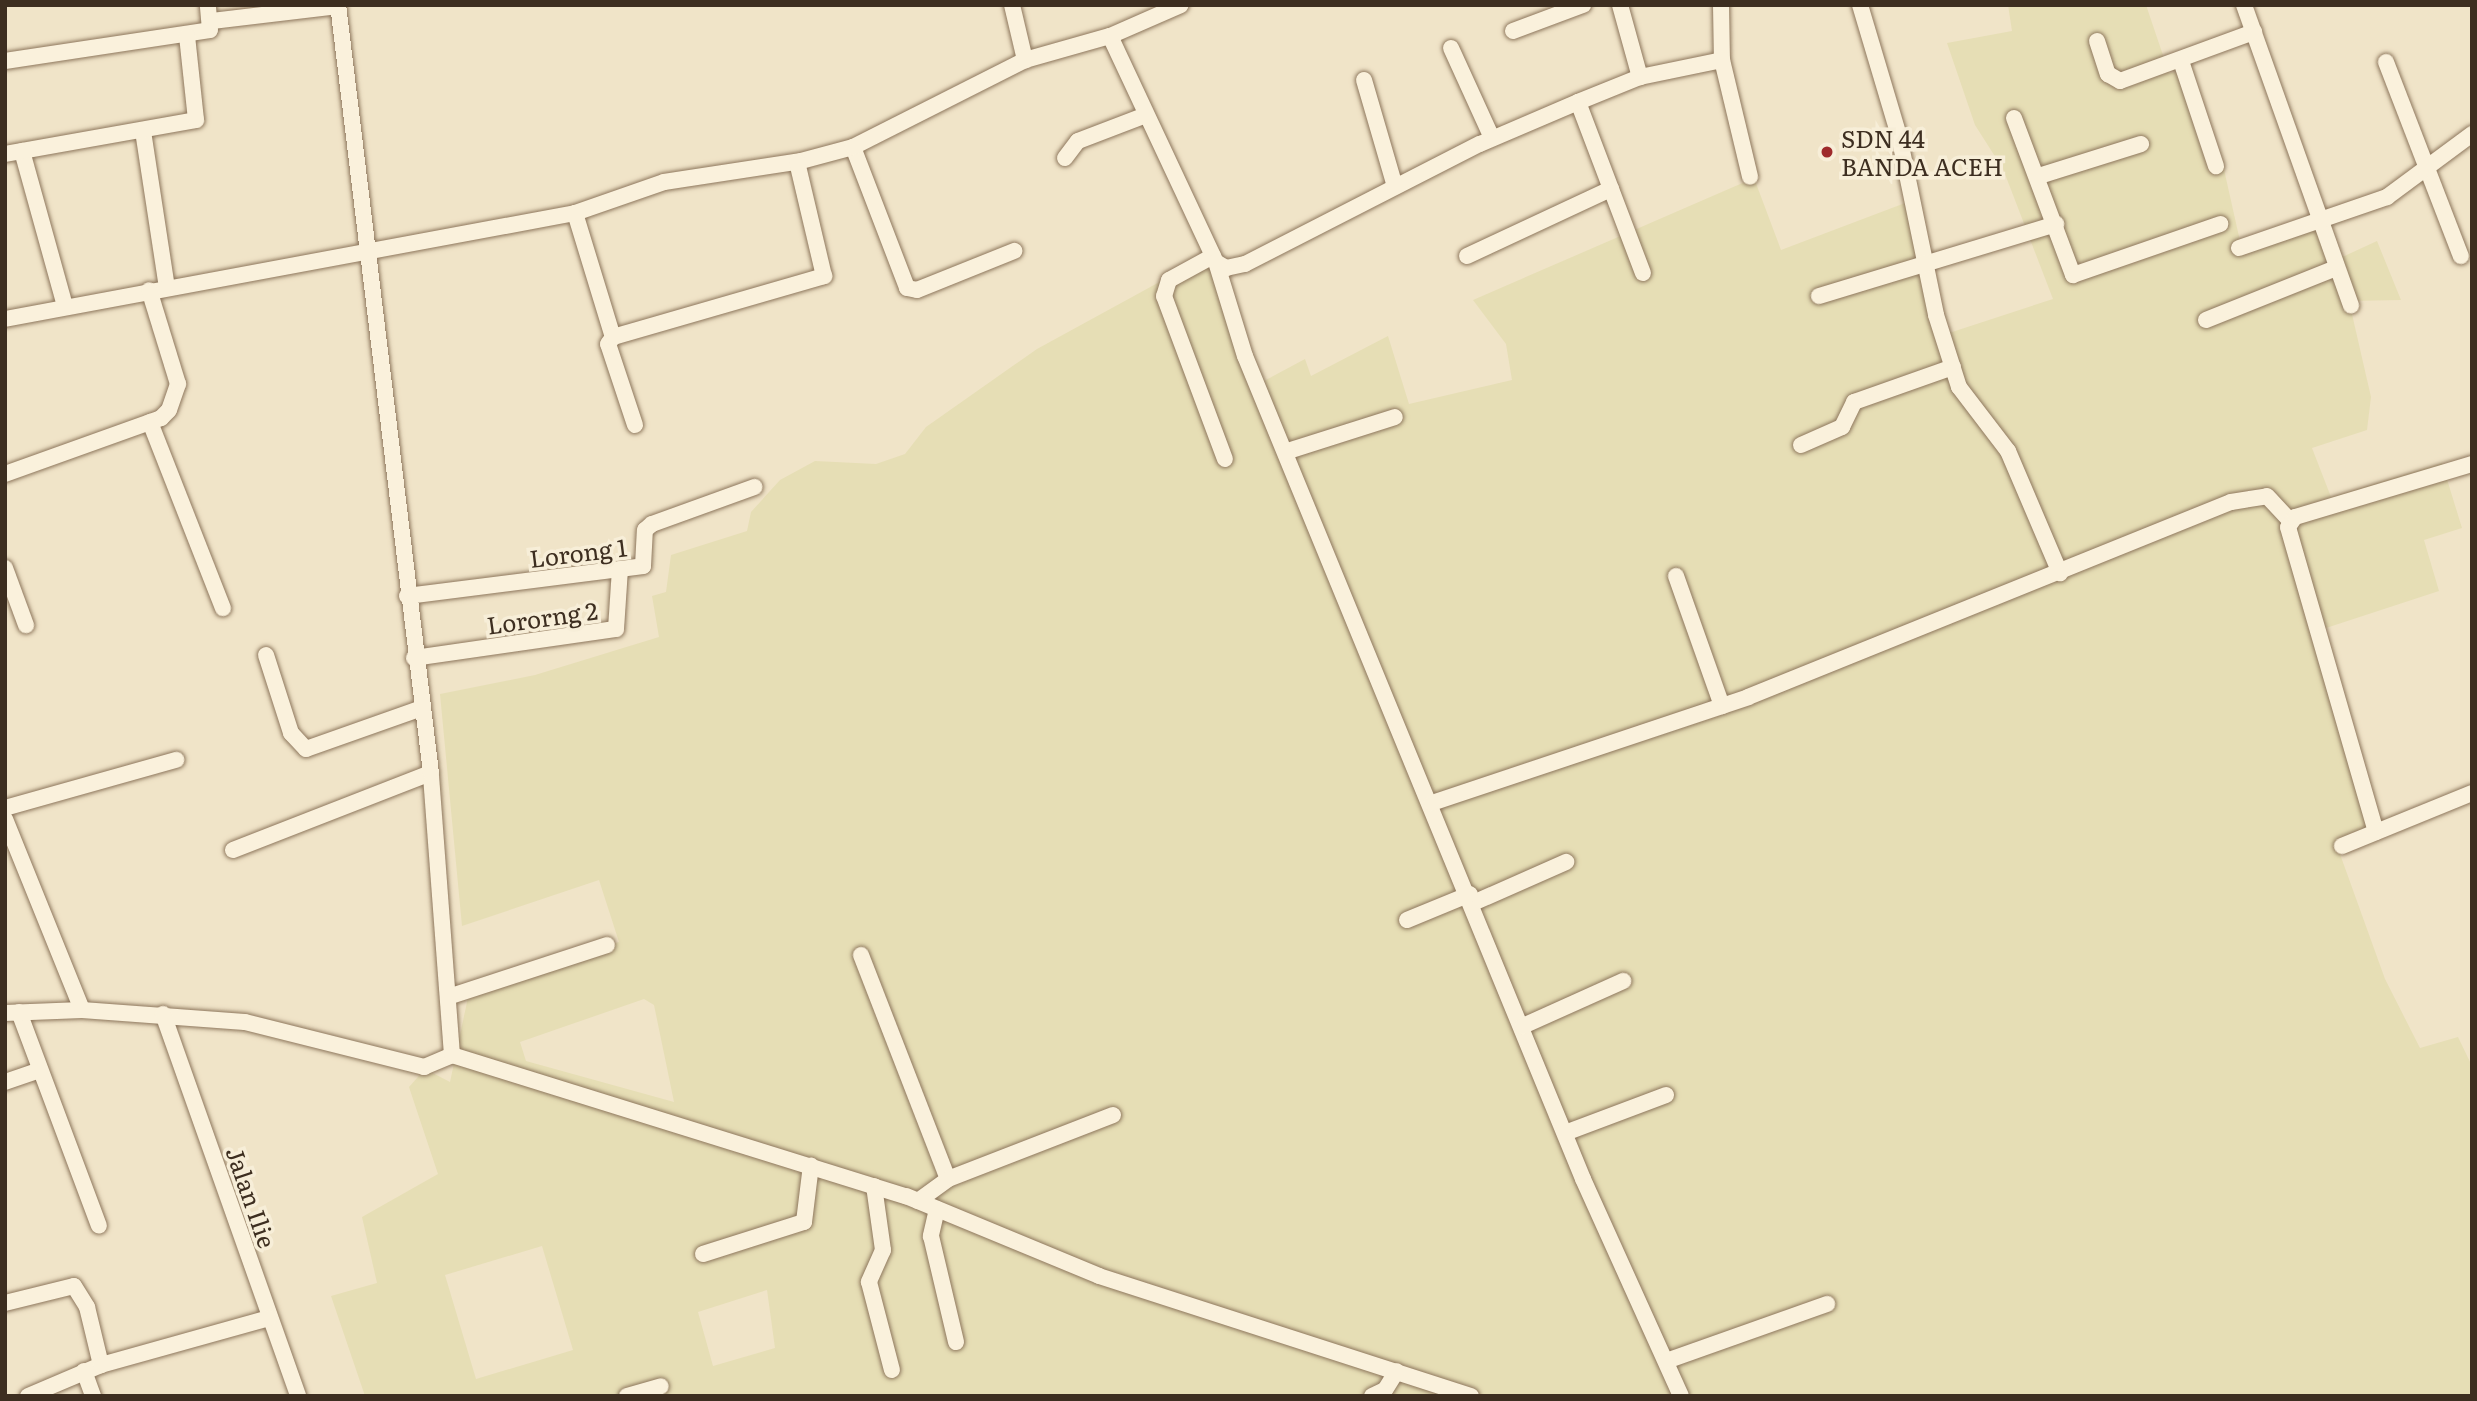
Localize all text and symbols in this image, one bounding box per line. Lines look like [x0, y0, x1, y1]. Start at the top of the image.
place label: SDN 44 BANDA ACEH [1841, 124, 2003, 180]
marker: SDN 44 BANDA ACEH [1819, 144, 1835, 160]
street label: Lorong 1 [528, 532, 628, 572]
street label: Lororng 2 [485, 595, 599, 639]
street label: Jalan Ilie [221, 1143, 283, 1251]

